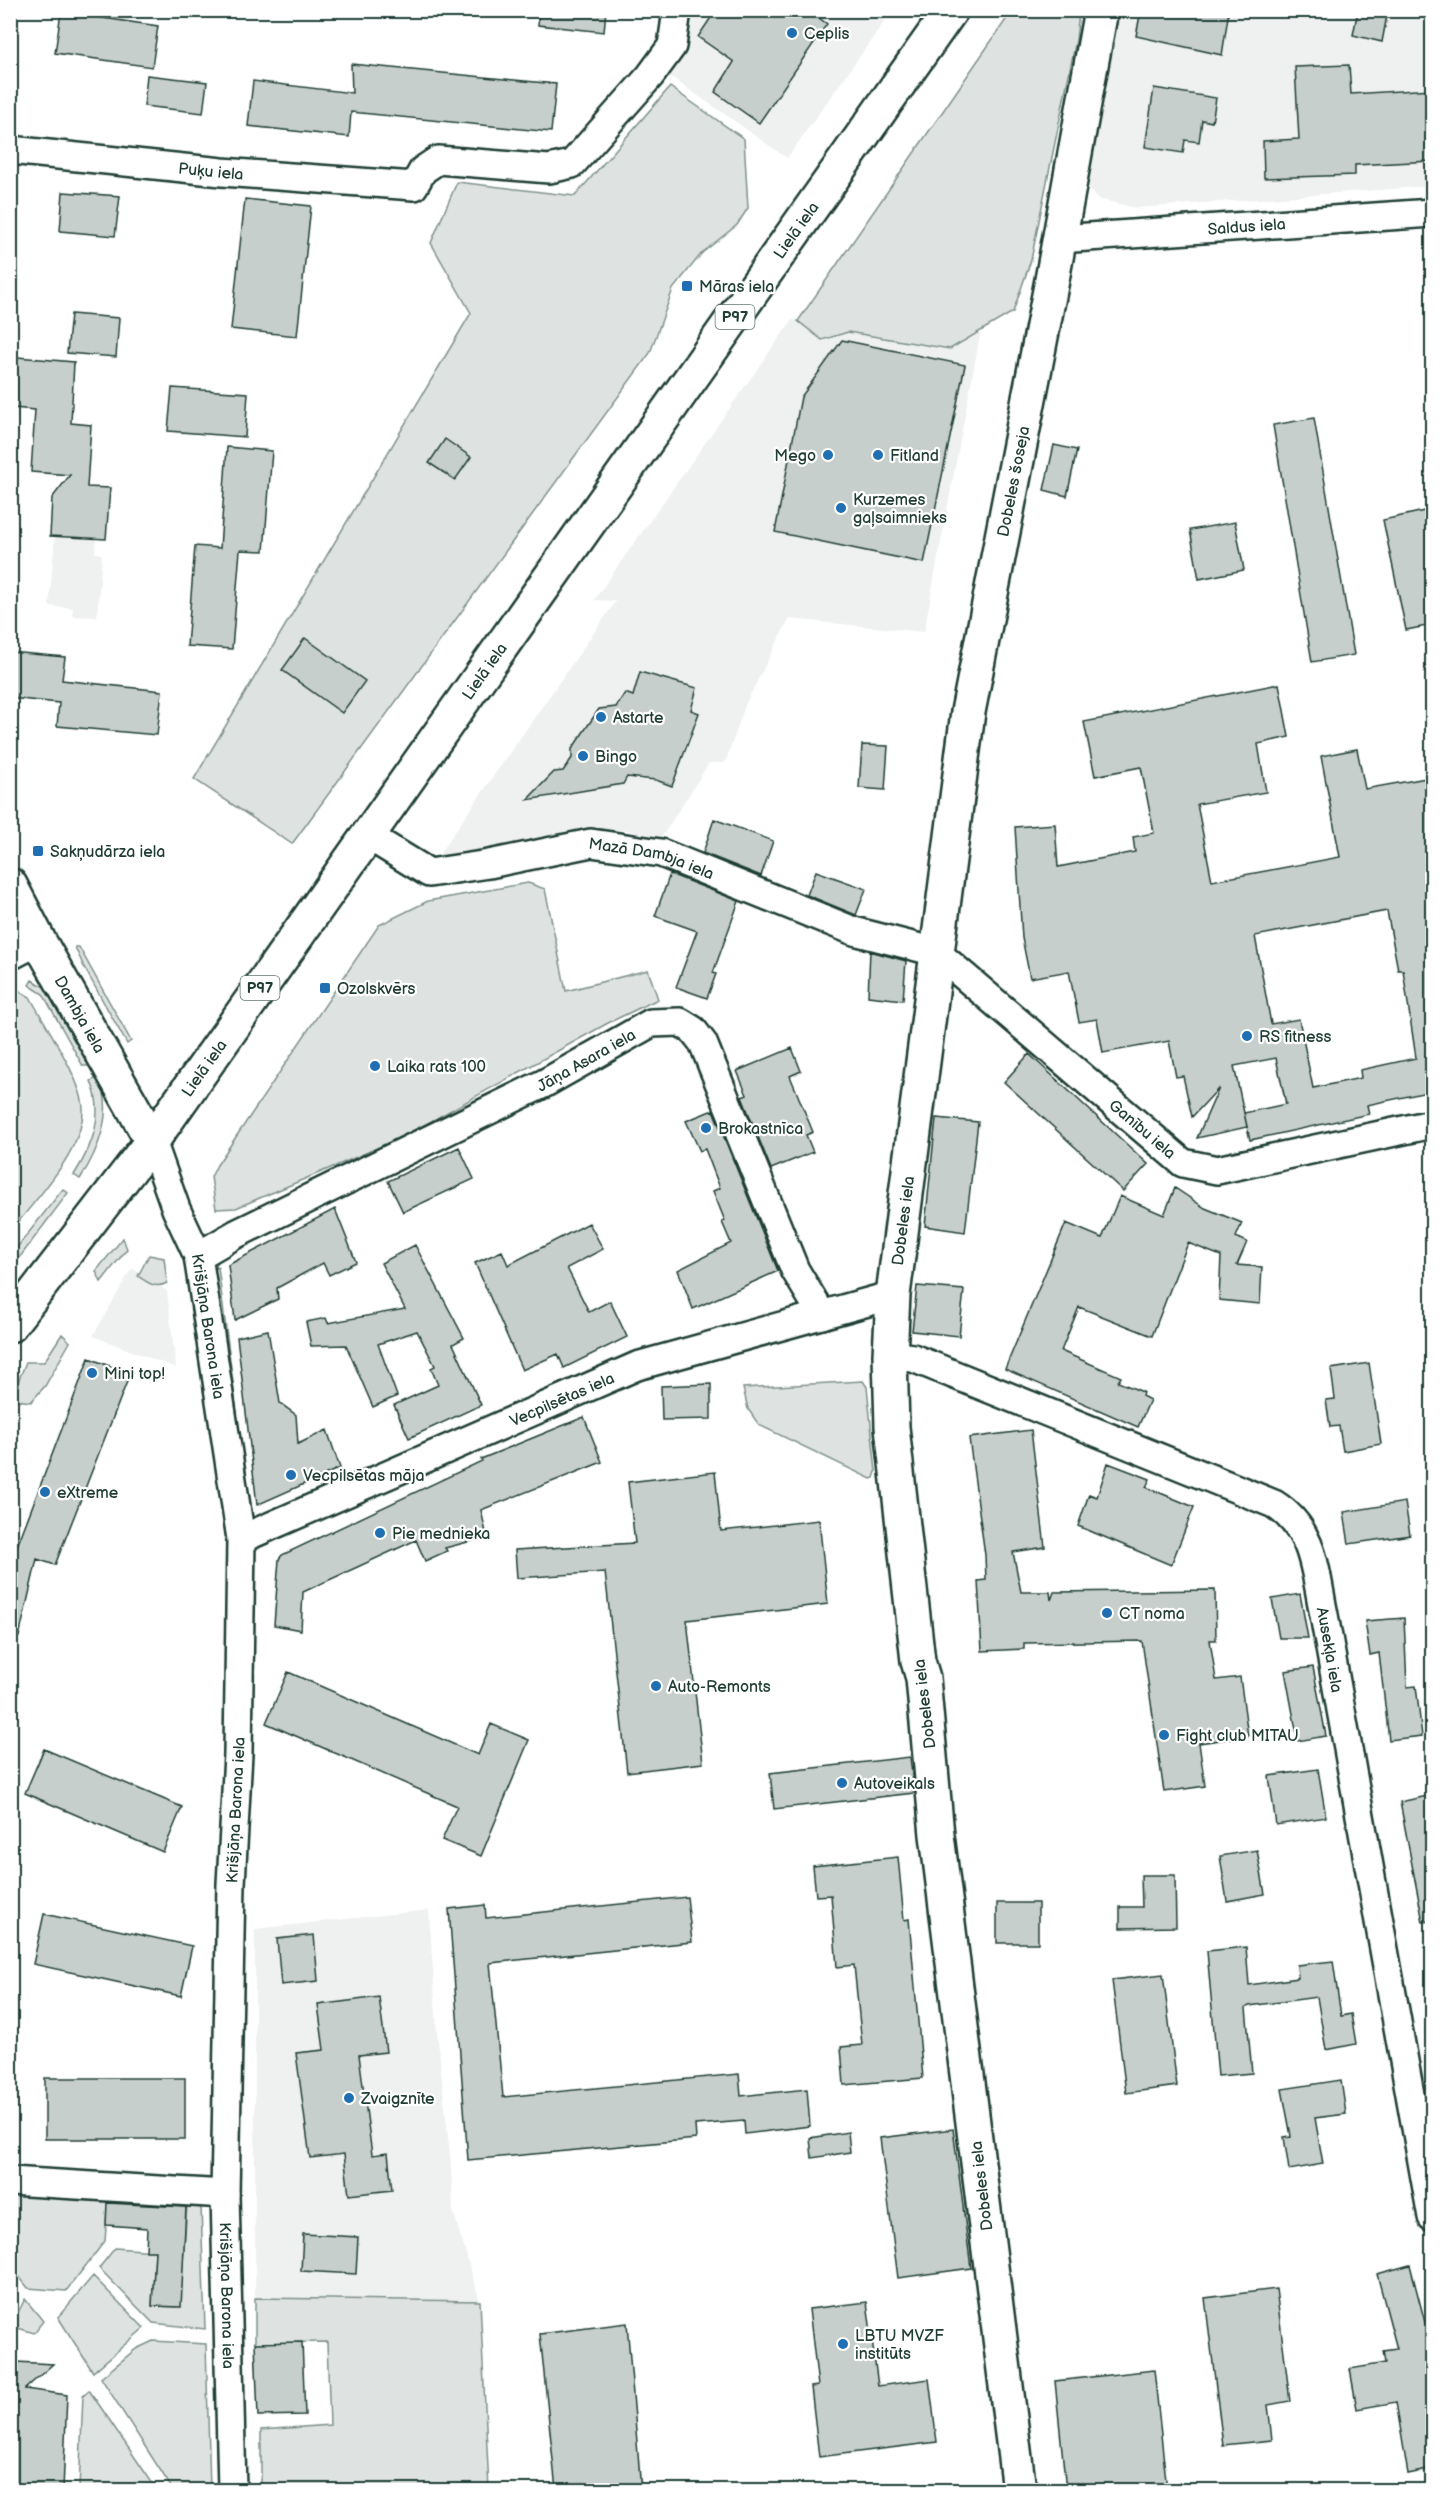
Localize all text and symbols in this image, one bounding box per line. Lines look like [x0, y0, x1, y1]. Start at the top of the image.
place label: Ceplis [804, 25, 849, 44]
marker: Ceplis [785, 26, 799, 40]
street label: Puķu iela [177, 160, 244, 185]
street label: Lielā iela [770, 199, 823, 263]
street label: Saldus iela [1207, 215, 1286, 240]
place label: Māras iela [699, 278, 774, 297]
marker: Māras iela [680, 279, 694, 293]
road number: P97 [716, 305, 754, 329]
street label: Dobeles šoseja [994, 424, 1034, 538]
place label: Mego [774, 447, 816, 466]
place label: Fitland [890, 447, 939, 466]
marker: Mego [821, 448, 835, 462]
marker: Fitland [871, 448, 885, 462]
place label: Kurzemes gaļsaimnieks [853, 491, 947, 528]
marker: Kurzemes gaļsaimnieks [834, 501, 848, 515]
street label: Lielā iela [459, 640, 512, 704]
place label: Astarte [613, 709, 664, 728]
marker: Astarte [594, 710, 608, 724]
place label: Bingo [595, 748, 637, 767]
marker: Bingo [576, 749, 590, 763]
street label: Mazā Dambja iela [587, 835, 716, 884]
place label: Sakņudārza iela [50, 843, 165, 862]
marker: Sakņudārza iela [31, 844, 45, 858]
street label: Dambja iela [50, 973, 108, 1057]
road number: P97 [240, 976, 280, 1000]
place label: Ozolskvērs [337, 980, 416, 999]
marker: Ozolskvērs [318, 981, 332, 995]
street label: Jāņa Asara iela [534, 1026, 639, 1096]
place label: RS fitness [1259, 1028, 1331, 1047]
marker: RS fitness [1240, 1029, 1254, 1043]
street label: Lielā iela [178, 1037, 231, 1101]
place label: Laika rats 100 [387, 1058, 486, 1077]
marker: Laika rats 100 [368, 1059, 382, 1073]
street label: Ganību iela [1105, 1096, 1179, 1164]
place label: Brokastnīca [718, 1120, 803, 1139]
marker: Brokastnīca [699, 1121, 713, 1135]
street label: Dobeles iela [889, 1175, 919, 1267]
street label: Krišjāņa Barona iela [187, 1252, 228, 1400]
place label: Mini top! [104, 1365, 165, 1384]
marker: Mini top! [85, 1366, 99, 1380]
street label: Vecpilsētas iela [507, 1369, 618, 1431]
place label: Vecpilsētas māja [303, 1467, 425, 1486]
marker: Vecpilsētas māja [284, 1468, 298, 1482]
place label: eXtreme [57, 1484, 119, 1503]
marker: eXtreme [38, 1485, 52, 1499]
place label: Pie mednieka [392, 1525, 490, 1544]
marker: Pie mednieka [373, 1526, 387, 1540]
place label: CT noma [1119, 1605, 1185, 1624]
marker: CT noma [1100, 1606, 1114, 1620]
street label: Ausekļa iela [1312, 1606, 1346, 1694]
street label: Dobeles iela [911, 1658, 940, 1750]
place label: Auto-Remonts [668, 1678, 771, 1697]
marker: Auto-Remonts [649, 1679, 663, 1693]
place label: Fight club MITAU [1176, 1727, 1299, 1746]
marker: Fight club MITAU [1157, 1728, 1171, 1742]
street label: Krišjāņa Barona iela [223, 1736, 250, 1884]
place label: Autoveikals [854, 1775, 935, 1794]
marker: Autoveikals [835, 1776, 849, 1790]
place label: Zvaigznīte [360, 2090, 435, 2109]
marker: Zvaigznīte [342, 2091, 356, 2105]
street label: Dobeles iela [968, 2140, 997, 2232]
street label: Krišjāņa Barona iela [215, 2222, 237, 2369]
place label: LBTU MVZF institūts [855, 2327, 944, 2364]
marker: LBTU MVZF institūts [836, 2337, 850, 2351]

